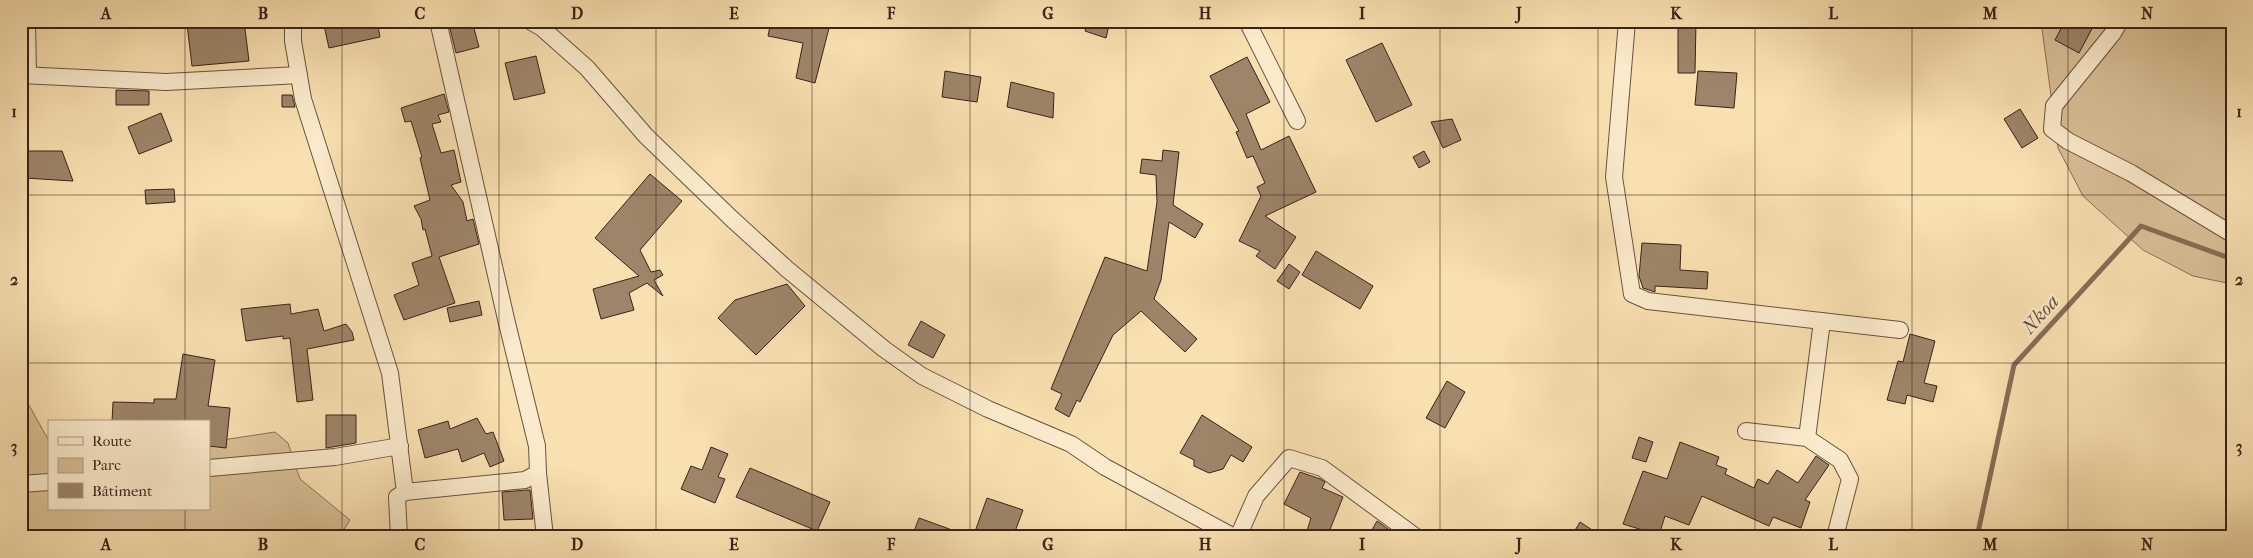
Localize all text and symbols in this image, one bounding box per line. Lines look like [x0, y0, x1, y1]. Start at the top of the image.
text: A [100, 4, 112, 23]
text: B [258, 4, 268, 23]
text: C [415, 4, 426, 23]
text: D [571, 4, 583, 23]
text: E [729, 4, 739, 23]
text: F [886, 4, 896, 23]
text: G [1042, 4, 1054, 23]
text: H [1199, 4, 1212, 23]
text: I [1359, 4, 1366, 23]
text: J [1514, 4, 1522, 24]
text: K [1670, 4, 1683, 23]
text: L [1828, 4, 1838, 23]
text: M [1982, 4, 1998, 23]
text: N [2141, 4, 2154, 23]
text: 1 [11, 102, 17, 121]
text: 1 [2236, 102, 2242, 121]
text: 2 [10, 270, 18, 289]
text: 2 [2235, 270, 2243, 289]
water label: Nkoa [2016, 290, 2064, 339]
legend [48, 420, 210, 510]
text: Route [92, 432, 132, 450]
text: 3 [11, 437, 17, 457]
text: 3 [2236, 437, 2242, 457]
text: Parc [92, 456, 121, 474]
text: Bâtiment [92, 482, 153, 500]
text: A [100, 535, 112, 554]
text: B [258, 535, 268, 554]
text: C [415, 535, 426, 554]
text: D [571, 535, 583, 554]
text: E [729, 535, 739, 554]
text: F [886, 535, 896, 554]
text: G [1042, 535, 1054, 554]
text: H [1199, 535, 1212, 554]
text: I [1359, 535, 1366, 554]
text: J [1514, 535, 1522, 555]
text: K [1670, 535, 1683, 554]
text: L [1828, 535, 1838, 554]
text: M [1982, 535, 1998, 554]
text: N [2141, 535, 2154, 554]

